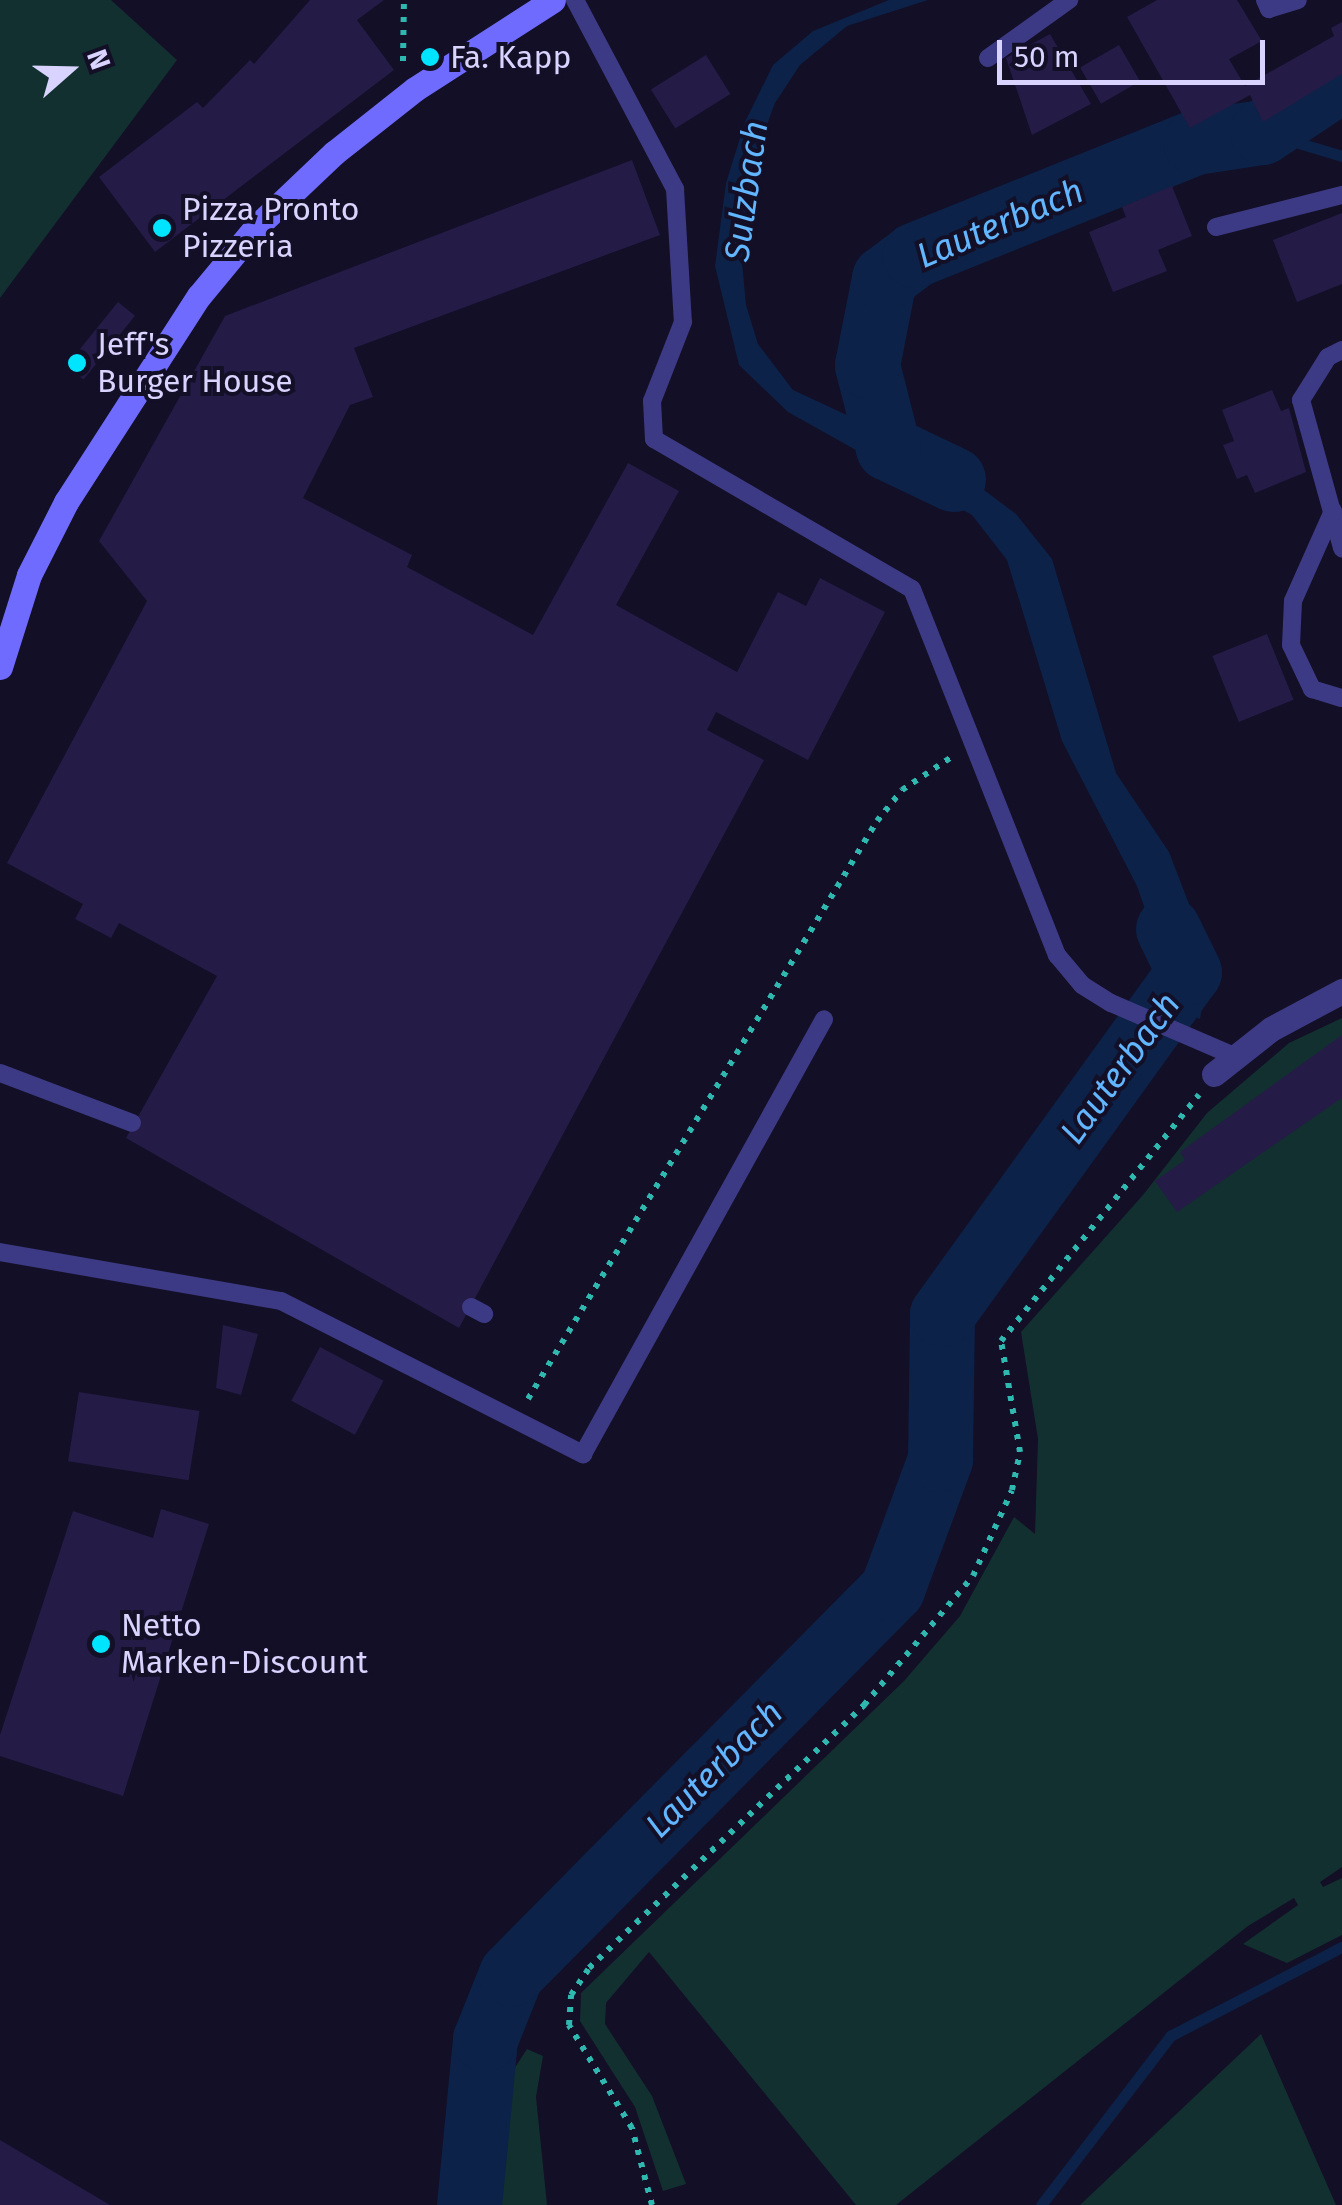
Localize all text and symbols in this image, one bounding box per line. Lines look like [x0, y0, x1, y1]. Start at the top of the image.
north arrow [20, 20, 120, 120]
scale bar [1002, 20, 1270, 82]
place label: Fa. Kapp [450, 38, 571, 76]
text: 50 m [1014, 39, 1079, 75]
text: N [80, 45, 117, 74]
marker: Fa. Kapp [419, 46, 441, 68]
water label: Sulzbach [715, 118, 777, 264]
water label: Lauterbach [911, 169, 1089, 277]
place label: Pizza Pronto Pizzeria [182, 191, 360, 266]
marker: Pizza Pronto Pizzeria [151, 217, 173, 239]
place label: Jeff's Burger House [97, 326, 293, 401]
marker: Jeff's Burger House [66, 352, 88, 374]
water label: Lauterbach [1051, 984, 1189, 1152]
place label: Netto Marken-Discount [121, 1607, 368, 1682]
marker: Netto Marken-Discount [90, 1633, 112, 1655]
water label: Lauterbach [637, 1692, 791, 1846]

